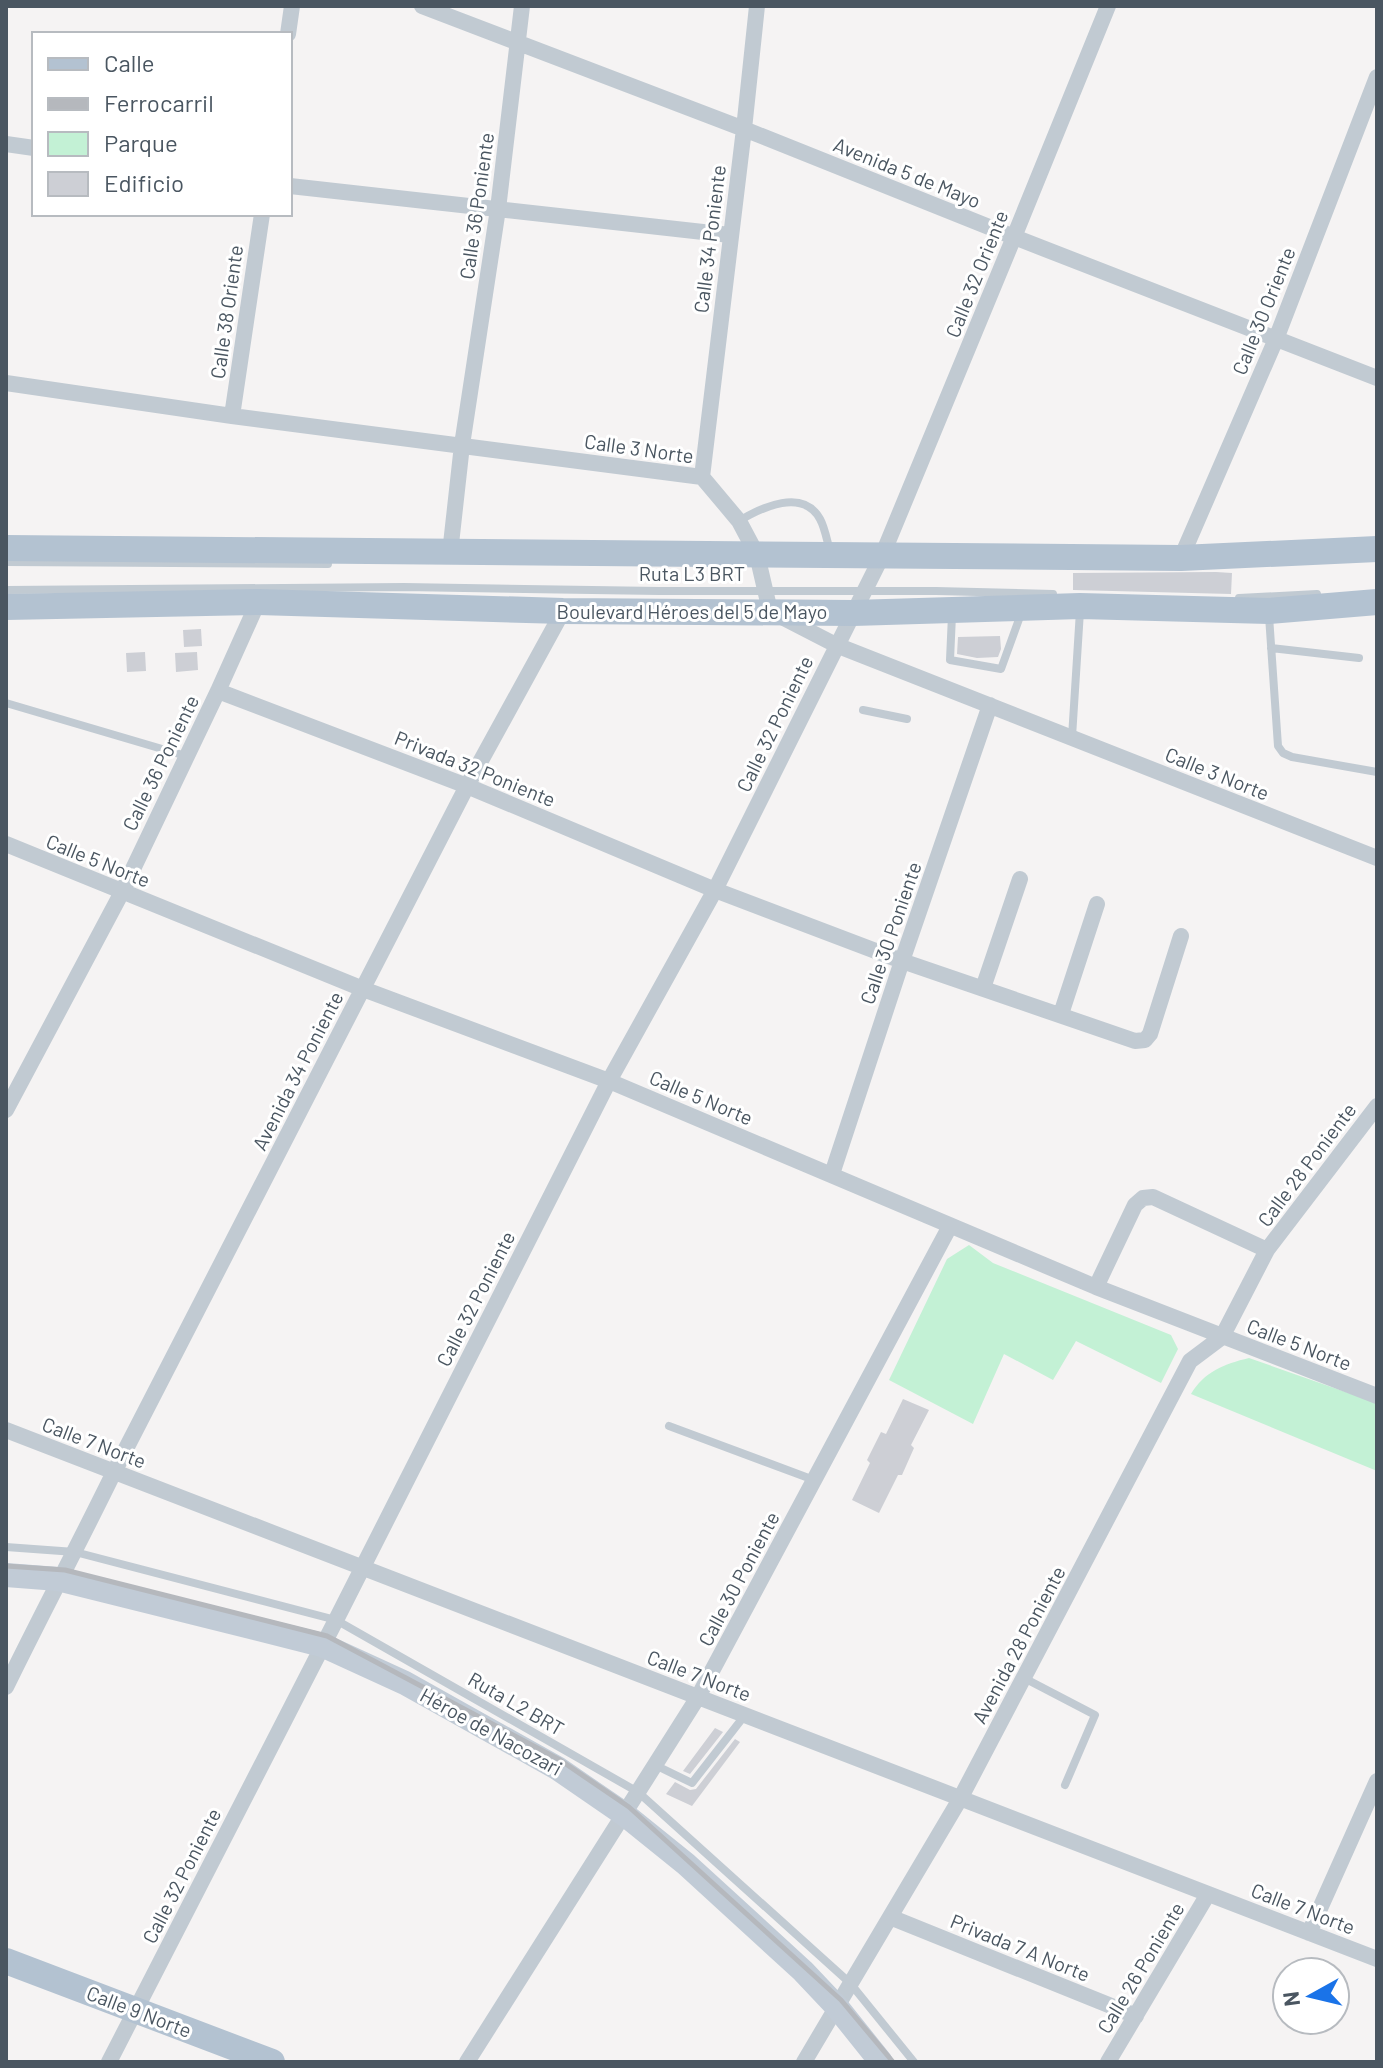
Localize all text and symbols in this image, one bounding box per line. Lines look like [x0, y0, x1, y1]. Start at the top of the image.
legend [32, 32, 292, 216]
text: Calle [104, 48, 155, 77]
text: Ferrocarril [104, 88, 214, 117]
text: Parque [104, 128, 178, 157]
street label: Calle 36 Poniente [454, 131, 498, 281]
street label: Avenida 5 de Mayo [830, 132, 984, 213]
street label: Calle 34 Poniente [688, 164, 730, 314]
text: Edificio [104, 168, 184, 197]
street label: Calle 32 Oriente [940, 207, 1012, 341]
street label: Calle 38 Oriente [205, 243, 247, 380]
street label: Calle 30 Oriente [1227, 243, 1300, 378]
street label: Calle 3 Norte [583, 428, 695, 468]
street label: Ruta L3 BRT [639, 561, 745, 585]
street label: Boulevard Héroes del 5 de Mayo [557, 599, 827, 623]
street label: Calle 32 Poniente [731, 652, 817, 796]
street label: Calle 36 Poniente [117, 691, 203, 834]
street label: Privada 32 Poniente [391, 725, 559, 811]
street label: Calle 3 Norte [1162, 741, 1273, 805]
street label: Calle 5 Norte [43, 828, 154, 892]
street label: Calle 30 Poniente [854, 858, 926, 1007]
street label: Avenida 34 Poniente [247, 987, 348, 1154]
street label: Calle 5 Norte [646, 1065, 757, 1130]
street label: Calle 28 Poniente [1252, 1098, 1360, 1231]
street label: Calle 32 Poniente [431, 1227, 519, 1370]
street label: Calle 5 Norte [1244, 1313, 1355, 1375]
street label: Calle 7 Norte [39, 1411, 150, 1473]
street label: Calle 30 Poniente [693, 1507, 784, 1650]
street label: Avenida 28 Poniente [966, 1562, 1070, 1727]
street label: Calle 7 Norte [644, 1644, 755, 1706]
street label: Ruta L2 BRT [464, 1666, 569, 1740]
street label: Héroe de Nacozari [416, 1682, 567, 1780]
street label: Calle 32 Poniente [137, 1804, 225, 1947]
street label: Calle 7 Norte [1248, 1877, 1359, 1939]
street label: Calle 26 Poniente [1092, 1898, 1189, 2037]
street label: Privada 7 A Norte [947, 1908, 1094, 1986]
north arrow [1271, 1956, 1351, 2036]
street label: Calle 9 Norte [84, 1980, 195, 2042]
text: N [1276, 1990, 1304, 2008]

